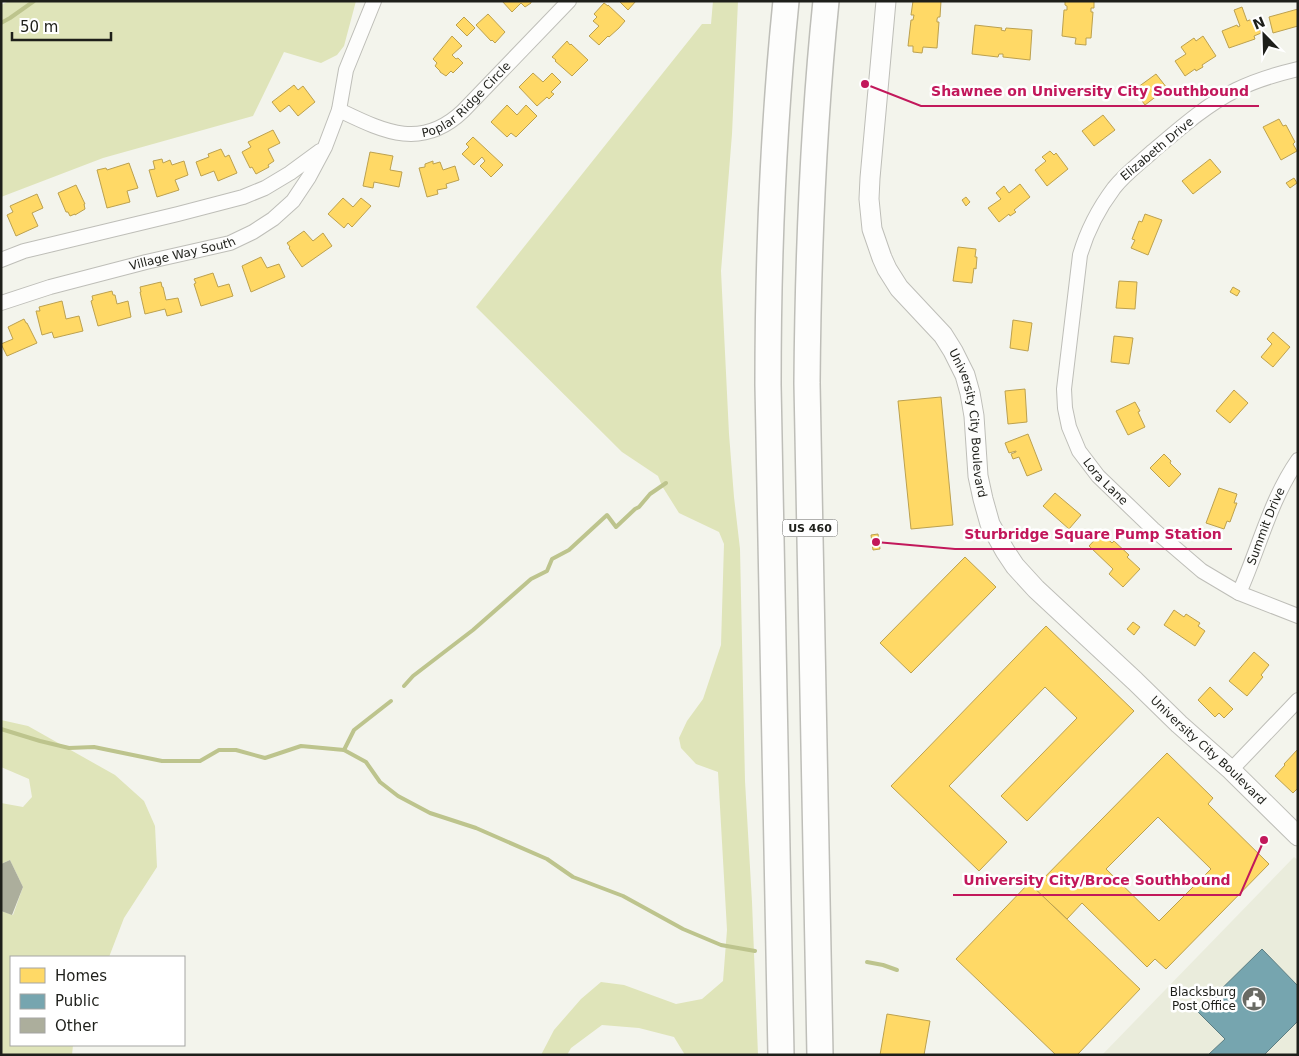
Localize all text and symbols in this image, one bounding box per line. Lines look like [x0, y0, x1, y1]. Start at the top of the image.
scale bar [12, 10, 111, 42]
north arrow [1239, 10, 1289, 60]
text: N [1250, 13, 1267, 33]
text: 50 m [20, 18, 58, 36]
street label: Poplar Ridge Circle [420, 59, 514, 140]
callout: Shawnee on University City Southbound [921, 77, 1259, 106]
text: Shawnee on University City Southbound [931, 83, 1249, 99]
street label: Elizabeth Drive [1118, 114, 1196, 184]
street label: Village Way South [128, 234, 238, 273]
street label: University City Boulevard [946, 346, 989, 499]
street label: Lora Lane [1080, 455, 1131, 508]
street label: Summit Drive [1244, 485, 1288, 567]
road number: US 460 [782, 520, 838, 536]
callout: Sturbridge Square Pump Station [955, 520, 1232, 549]
text: Sturbridge Square Pump Station [964, 526, 1222, 542]
street label: University City Boulevard [1148, 693, 1269, 807]
callout: University City/Broce Southbound [953, 866, 1240, 895]
text: University City/Broce Southbound [963, 872, 1231, 888]
legend [10, 956, 185, 1046]
text: Homes [55, 967, 107, 985]
place label: Blacksburg Post Office [1170, 985, 1236, 1013]
public building icon: Blacksburg Post Office [1241, 986, 1267, 1012]
text: Public [55, 992, 99, 1010]
text: Other [55, 1017, 98, 1035]

